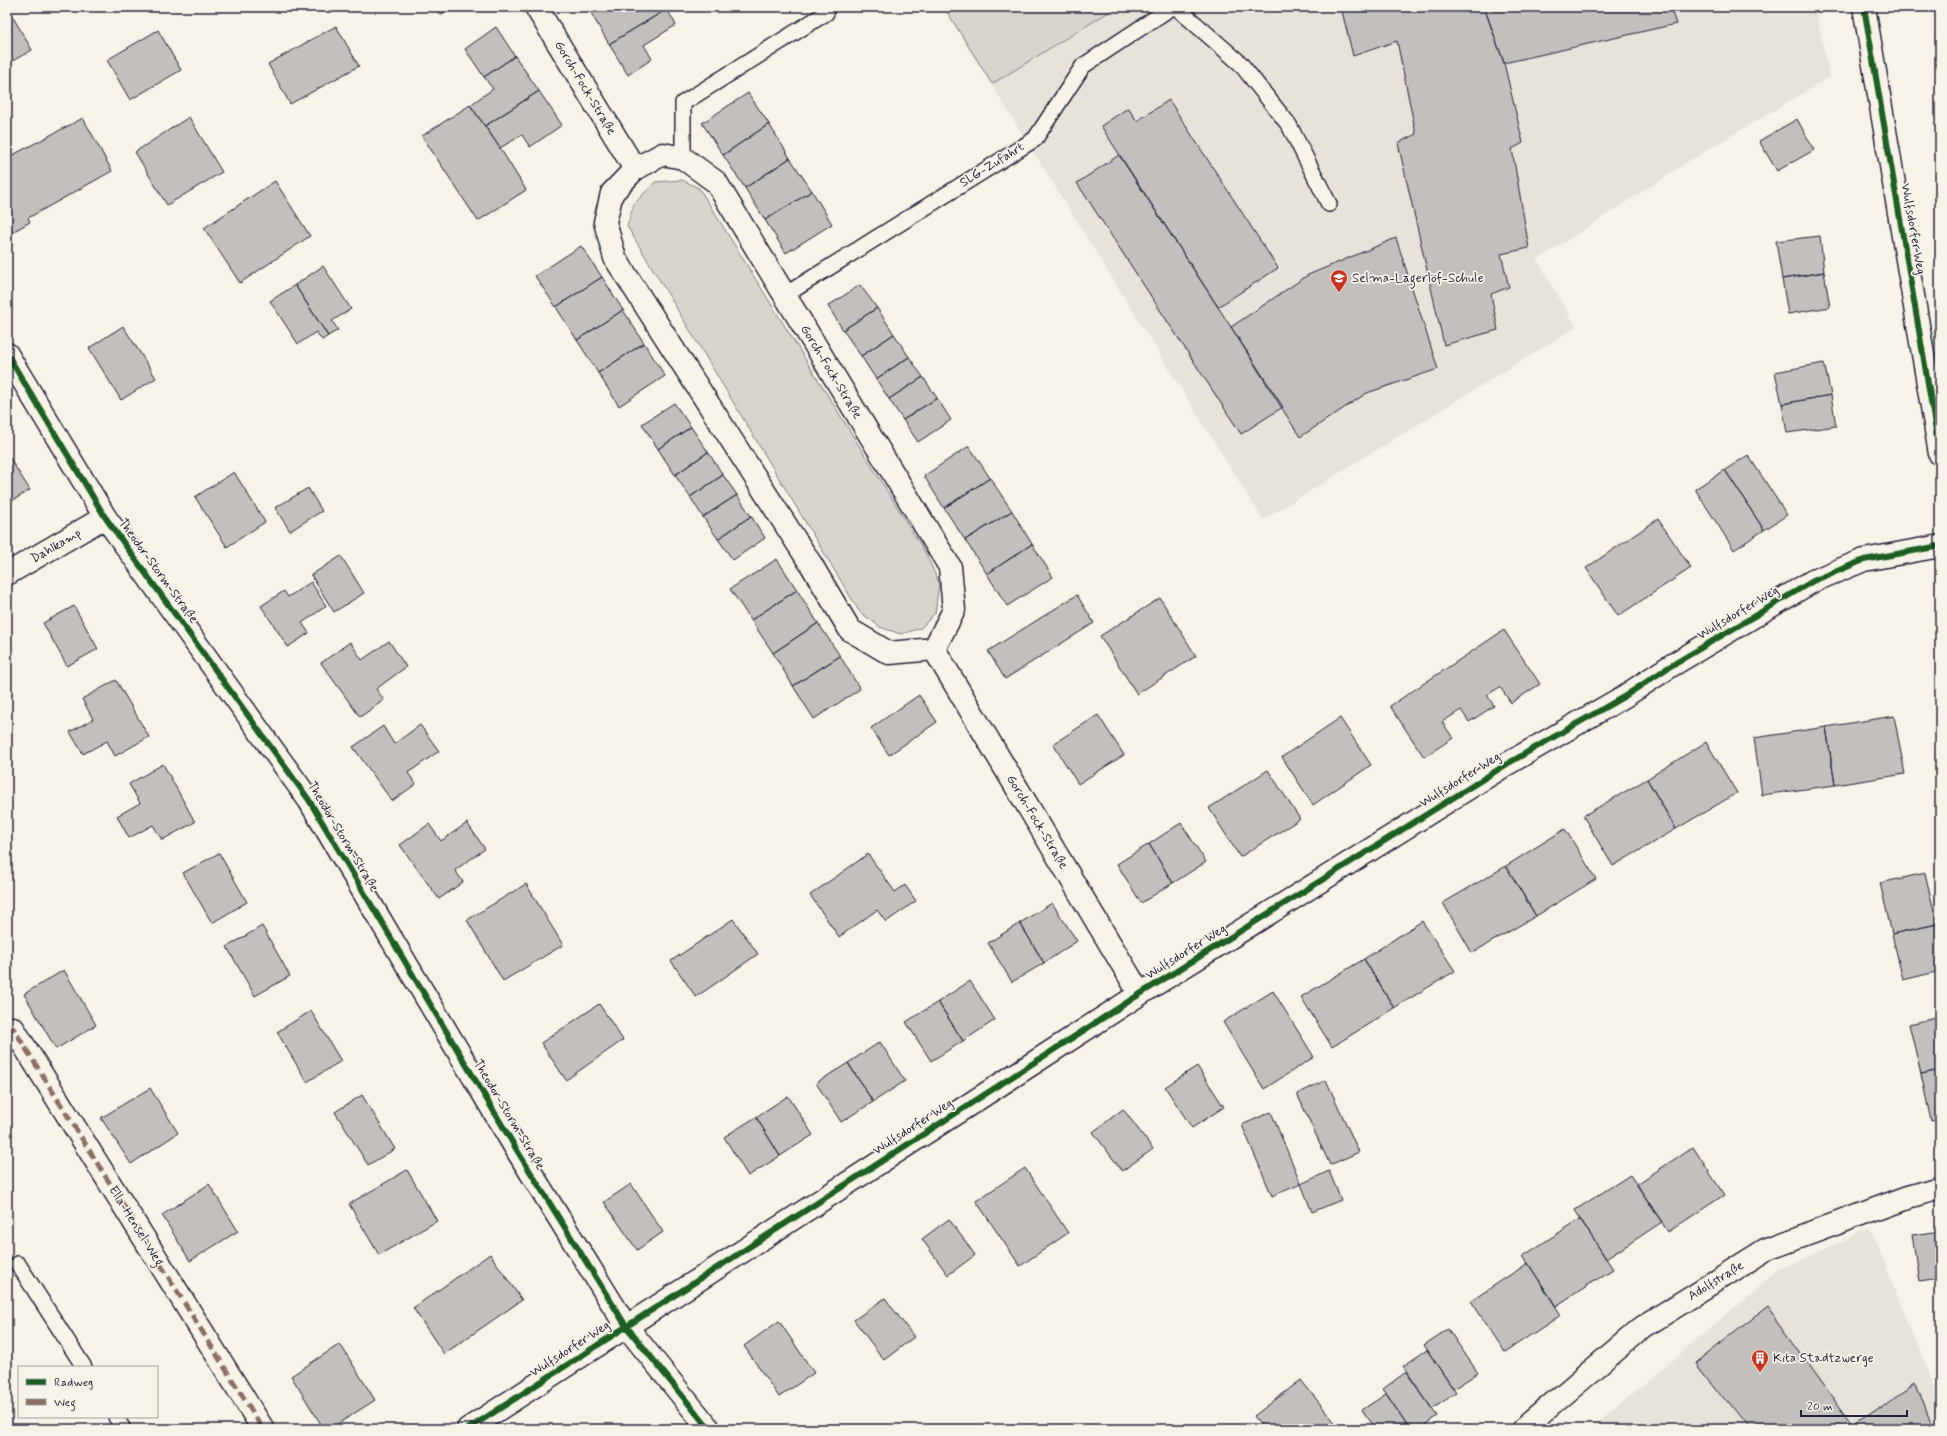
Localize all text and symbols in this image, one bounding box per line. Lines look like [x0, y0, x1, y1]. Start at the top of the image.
street label: Gorch-Fock-Straße [550, 38, 620, 138]
street label: SLG-Zufahrt [957, 138, 1027, 191]
street label: Wulfsdorfer Weg [1897, 182, 1929, 276]
school or university icon: Selma-Lagerlöf-Schule [1329, 268, 1349, 293]
place label: Selma-Lagerlöf-Schule [1352, 270, 1484, 289]
street label: Gorch-Fock-Straße [796, 322, 866, 422]
street label: Theodor-Storm-Straße [114, 515, 202, 627]
street label: Dahlkamp [28, 525, 84, 567]
street label: Wulfsdorfer Weg [1694, 582, 1782, 644]
street label: Wulfsdorfer Weg [1416, 748, 1504, 812]
street label: Gorch-Fock-Straße [1002, 772, 1072, 872]
street label: Theodor-Storm-Straße [303, 779, 383, 895]
street label: Wulfsdorfer Weg [1142, 920, 1230, 984]
street label: Theodor-Storm-Straße [469, 1057, 549, 1173]
street label: Wulfsdorfer Weg [870, 1095, 956, 1159]
street label: Ella-Hensel-Weg [103, 1183, 168, 1271]
street label: Adolfstraße [1685, 1257, 1747, 1305]
street label: Wulfsdorfer Weg [527, 1317, 613, 1381]
building icon: Kita Stadtzwerge [1750, 1348, 1770, 1373]
place label: Kita Stadtzwerge [1773, 1350, 1874, 1367]
legend [18, 1366, 158, 1418]
text: Radweg [54, 1375, 93, 1391]
scale bar [1801, 1392, 1907, 1418]
text: Weg [54, 1395, 76, 1412]
text: 20 m [1807, 1399, 1833, 1415]

